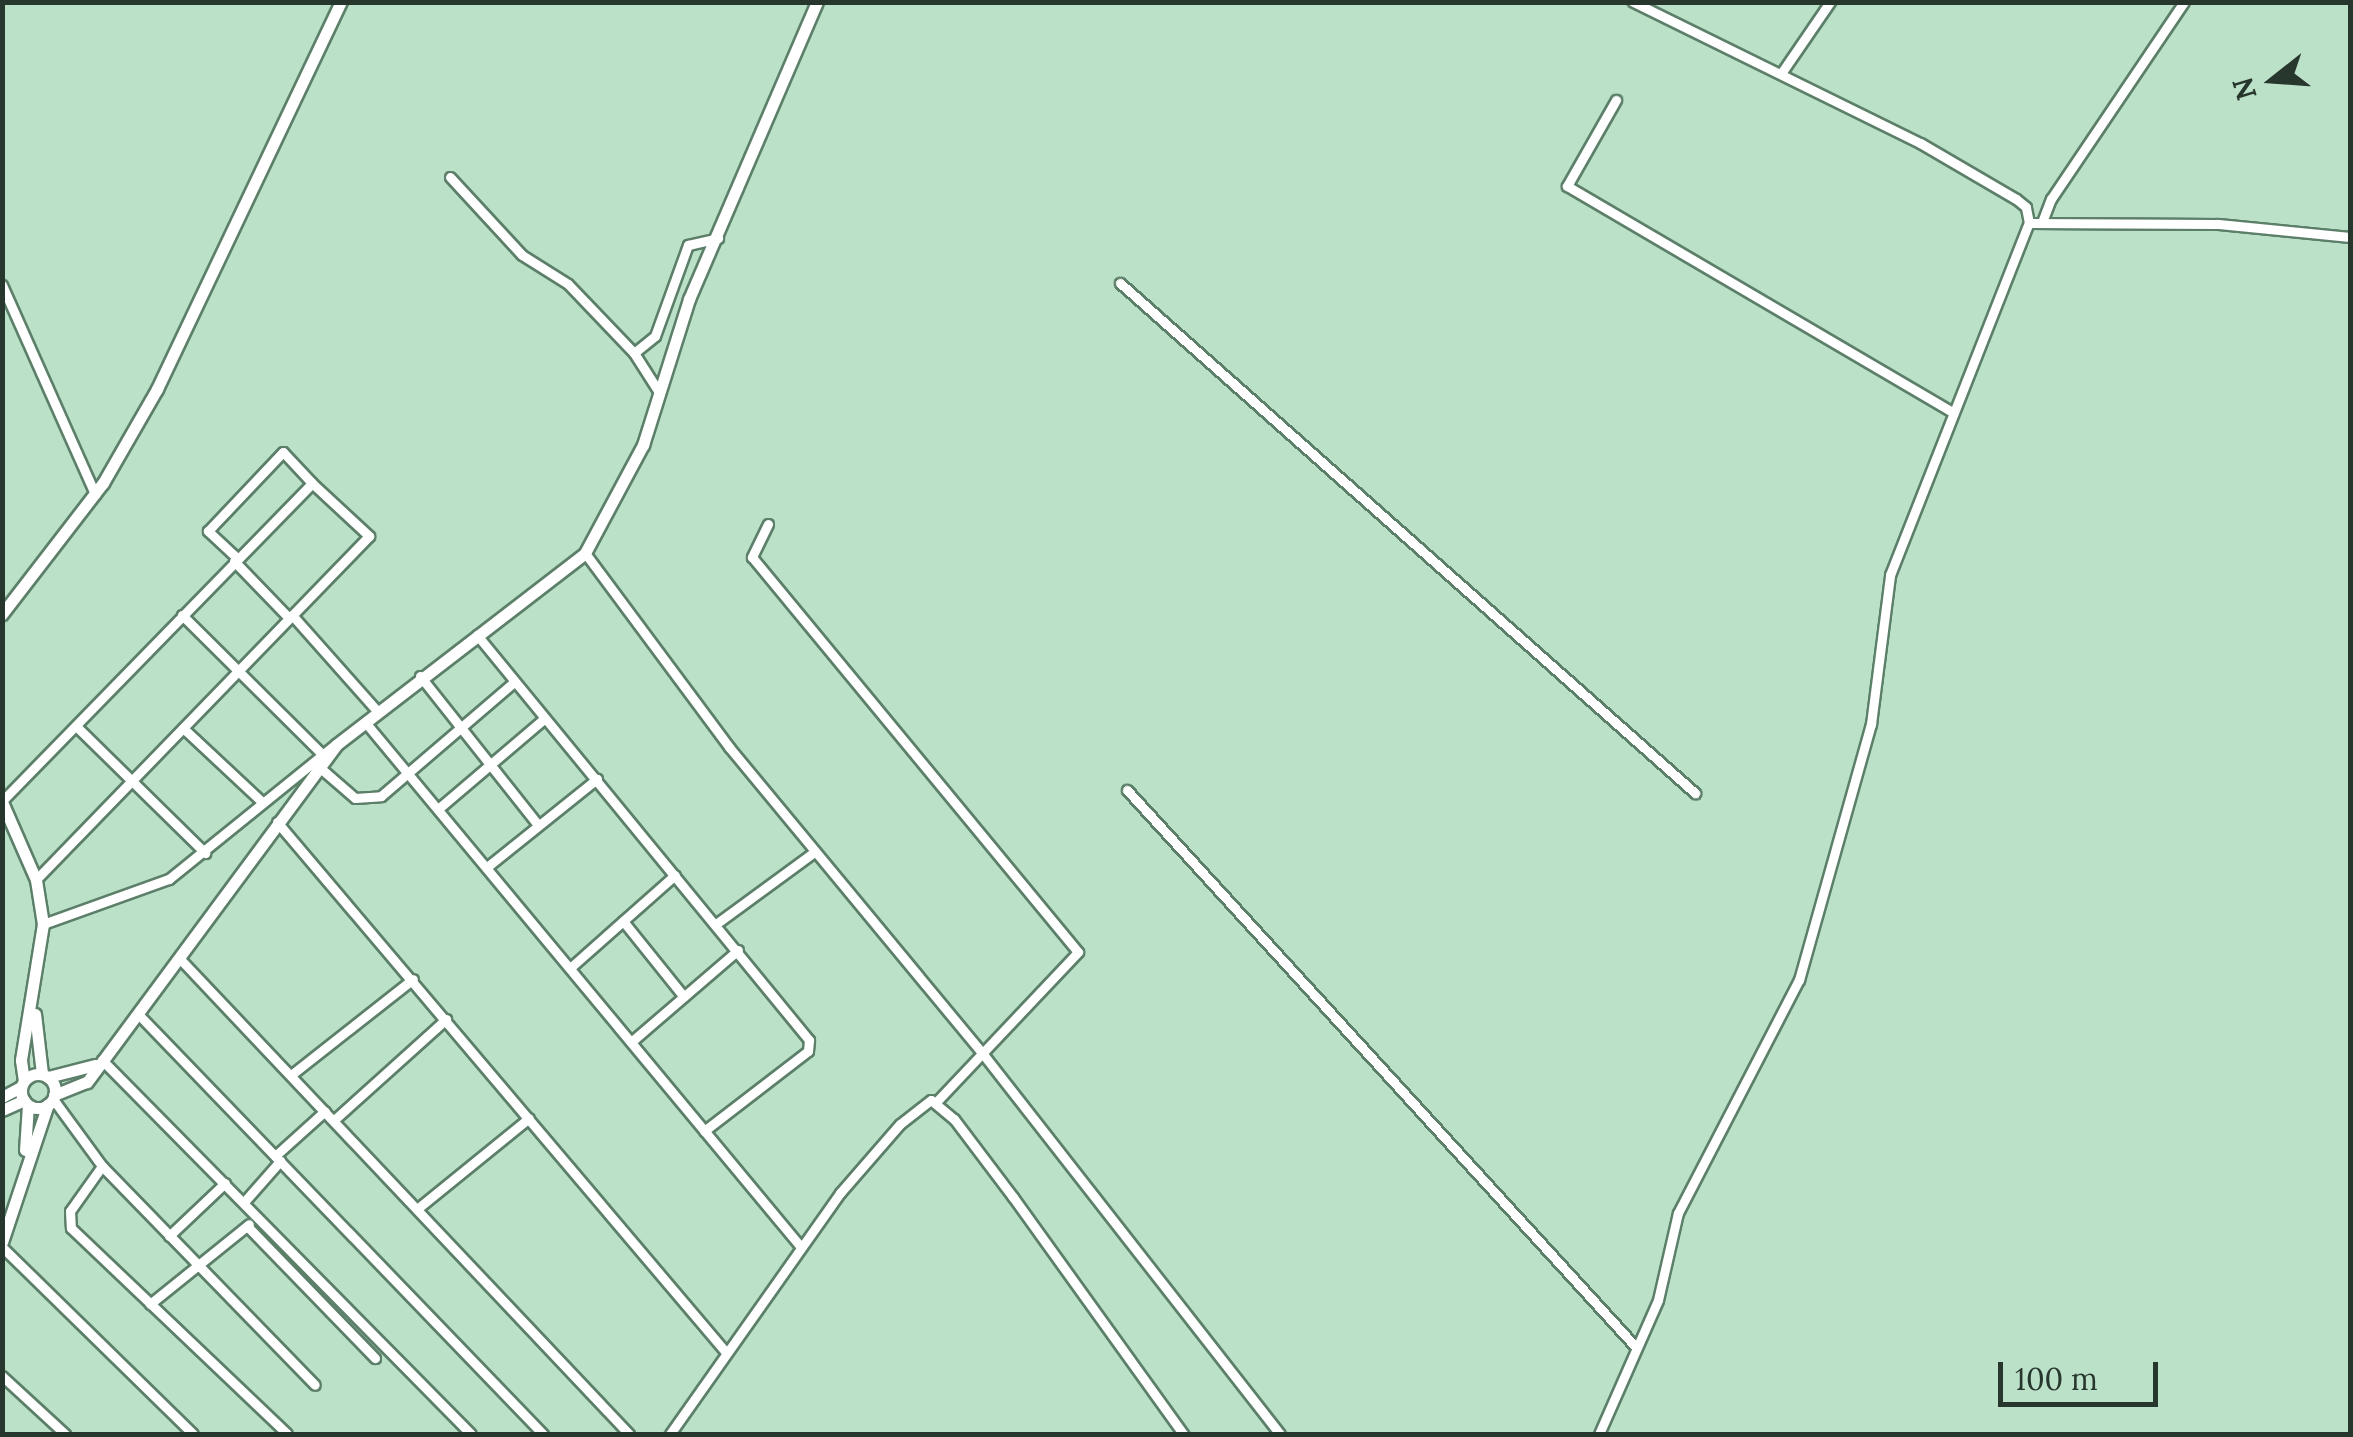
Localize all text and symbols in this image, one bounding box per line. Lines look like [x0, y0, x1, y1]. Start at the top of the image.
north arrow [2223, 30, 2323, 130]
text: N [2224, 73, 2265, 104]
scale bar [2003, 1342, 2163, 1404]
text: 100 m [2015, 1360, 2098, 1398]

